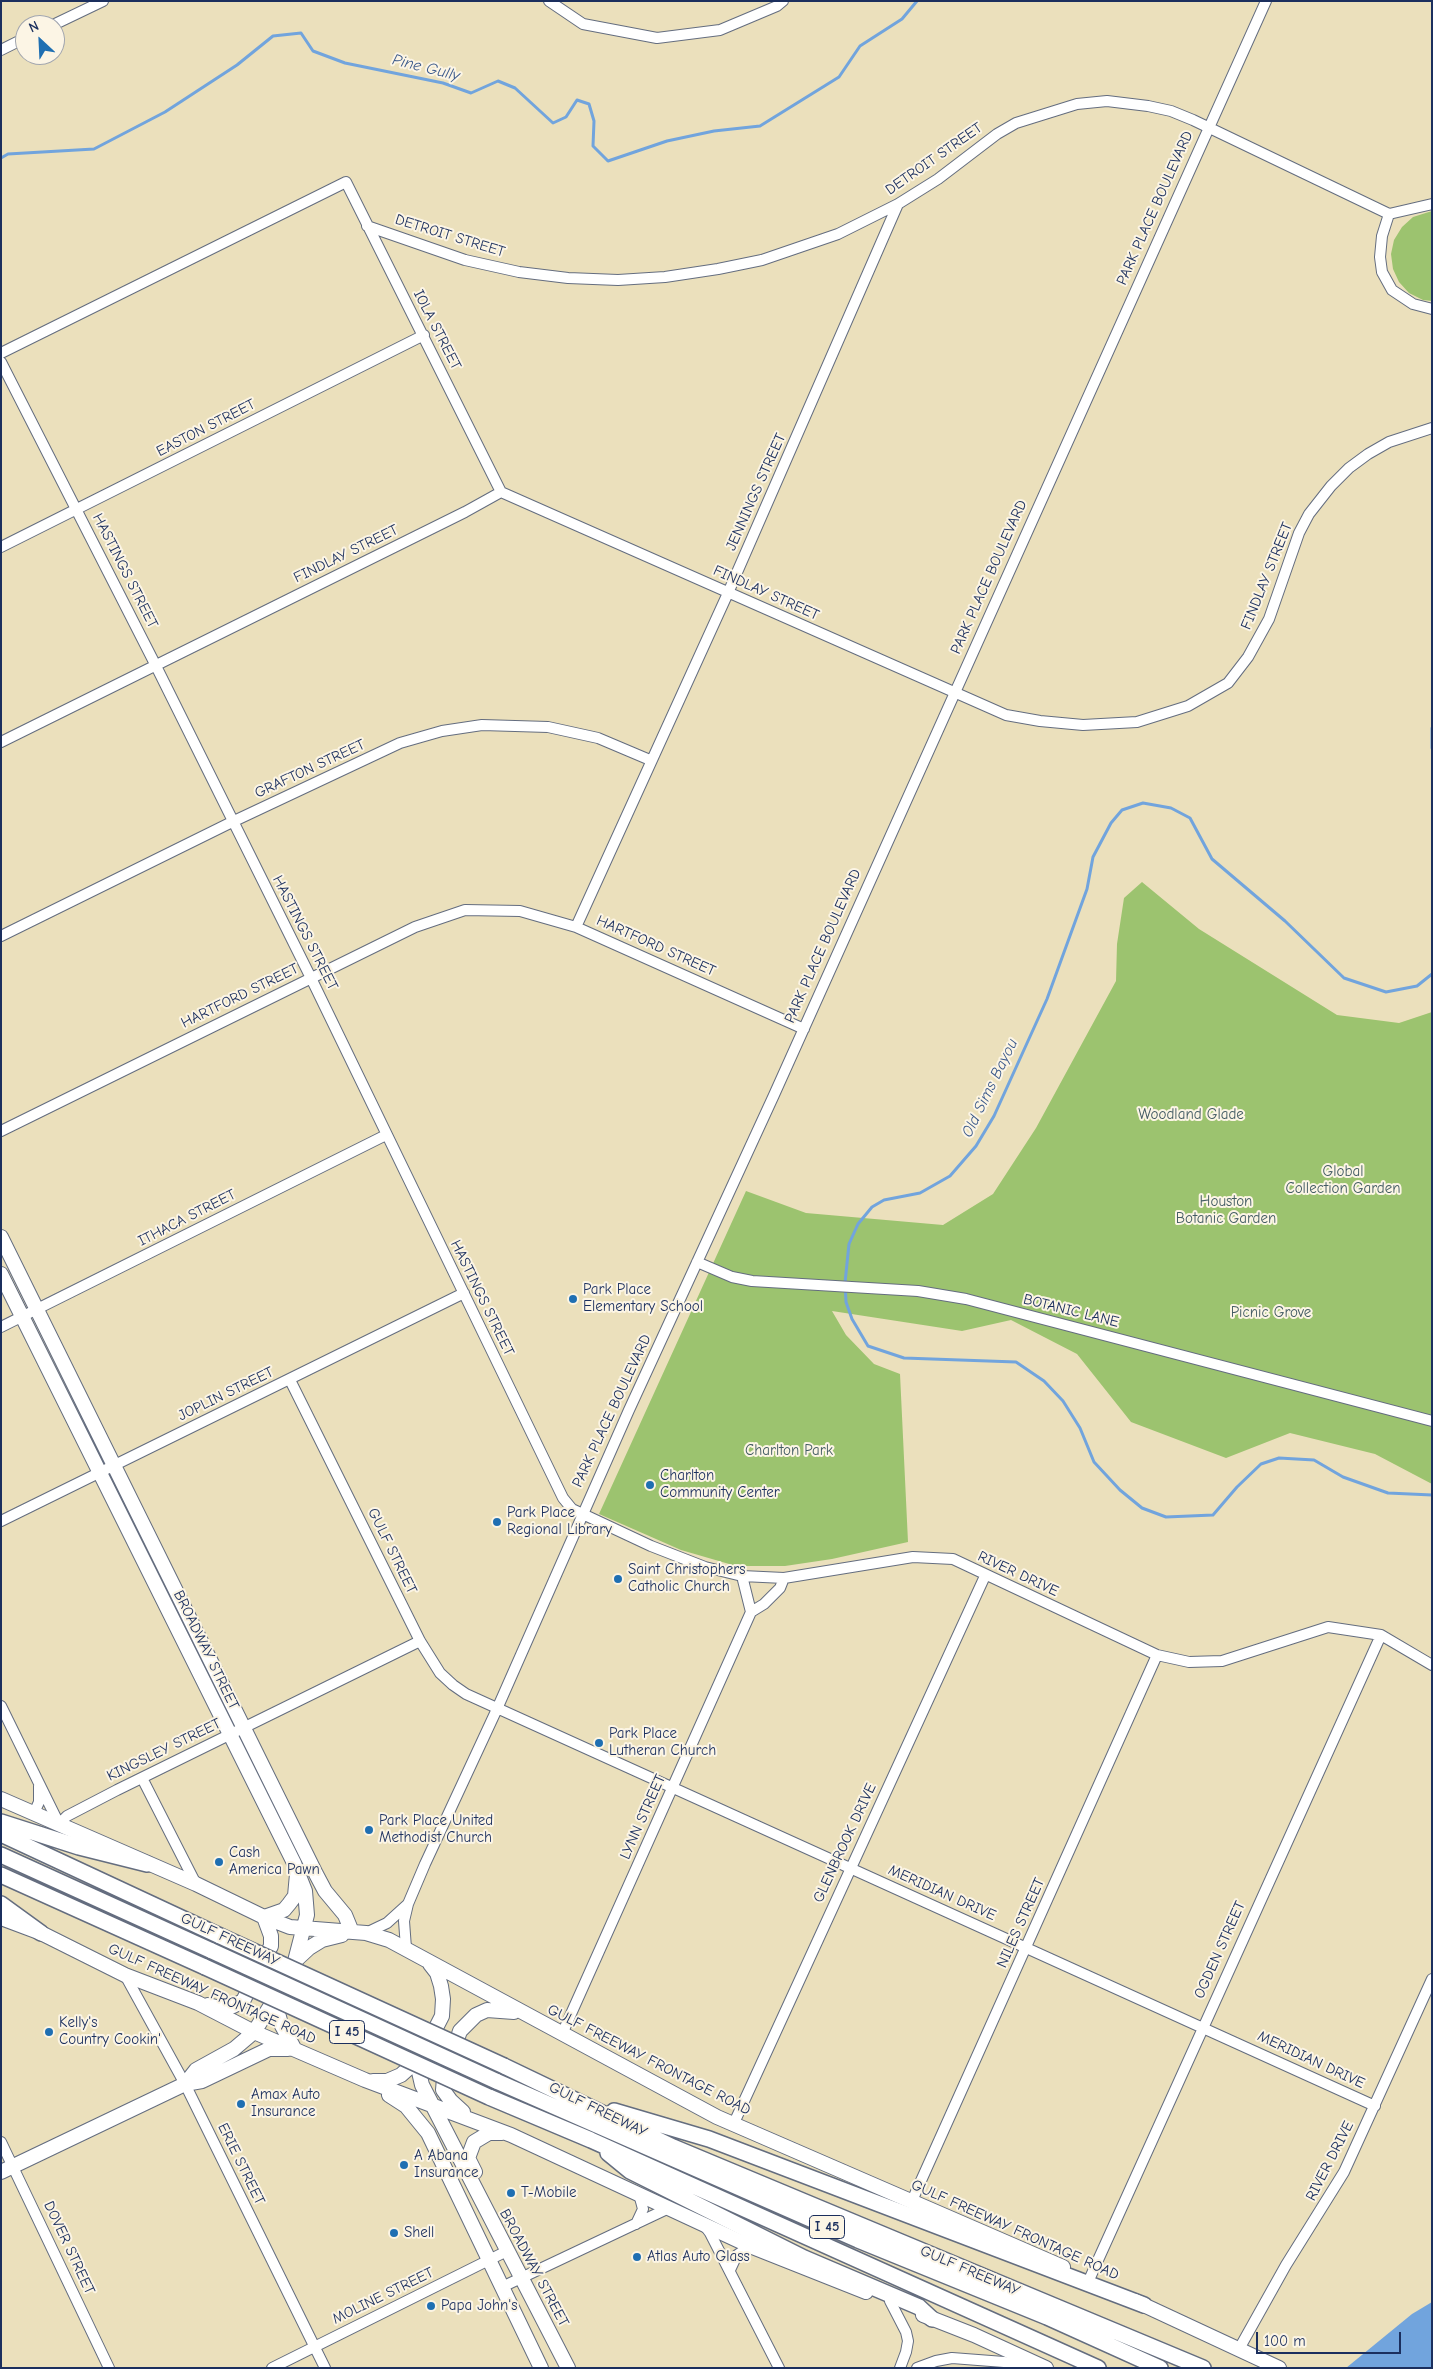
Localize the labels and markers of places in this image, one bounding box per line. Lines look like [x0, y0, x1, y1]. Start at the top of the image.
place label: Park Place Elementary School [583, 1281, 703, 1316]
marker: Park Place Elementary School [567, 1293, 579, 1305]
place label: Charlton Community Center [660, 1467, 780, 1502]
marker: Charlton Community Center [644, 1479, 656, 1491]
place label: Park Place Regional Library [507, 1504, 612, 1539]
marker: Park Place Regional Library [491, 1516, 503, 1528]
place label: Saint Christophers Catholic Church [628, 1561, 745, 1596]
marker: Saint Christophers Catholic Church [612, 1573, 624, 1585]
place label: Park Place Lutheran Church [609, 1725, 716, 1760]
marker: Park Place Lutheran Church [593, 1737, 605, 1749]
place label: Park Place United Methodist Church [379, 1812, 493, 1847]
marker: Park Place United Methodist Church [363, 1824, 375, 1836]
place label: Cash America Pawn [229, 1844, 320, 1879]
marker: Cash America Pawn [213, 1856, 225, 1868]
place label: Kelly's Country Cookin' [59, 2014, 161, 2049]
marker: Kelly's Country Cookin' [43, 2026, 55, 2038]
place label: Amax Auto Insurance [251, 2086, 320, 2121]
marker: Amax Auto Insurance [235, 2098, 247, 2110]
place label: A Abana Insurance [414, 2147, 479, 2182]
marker: A Abana Insurance [398, 2159, 410, 2171]
place label: T-Mobile [521, 2184, 577, 2202]
marker: T-Mobile [505, 2187, 517, 2199]
place label: Shell [404, 2224, 434, 2242]
marker: Shell [388, 2227, 400, 2239]
place label: Atlas Auto Glass [647, 2248, 750, 2266]
marker: Atlas Auto Glass [631, 2251, 643, 2263]
place label: Papa John's [441, 2297, 518, 2315]
marker: Papa John's [425, 2300, 437, 2312]

